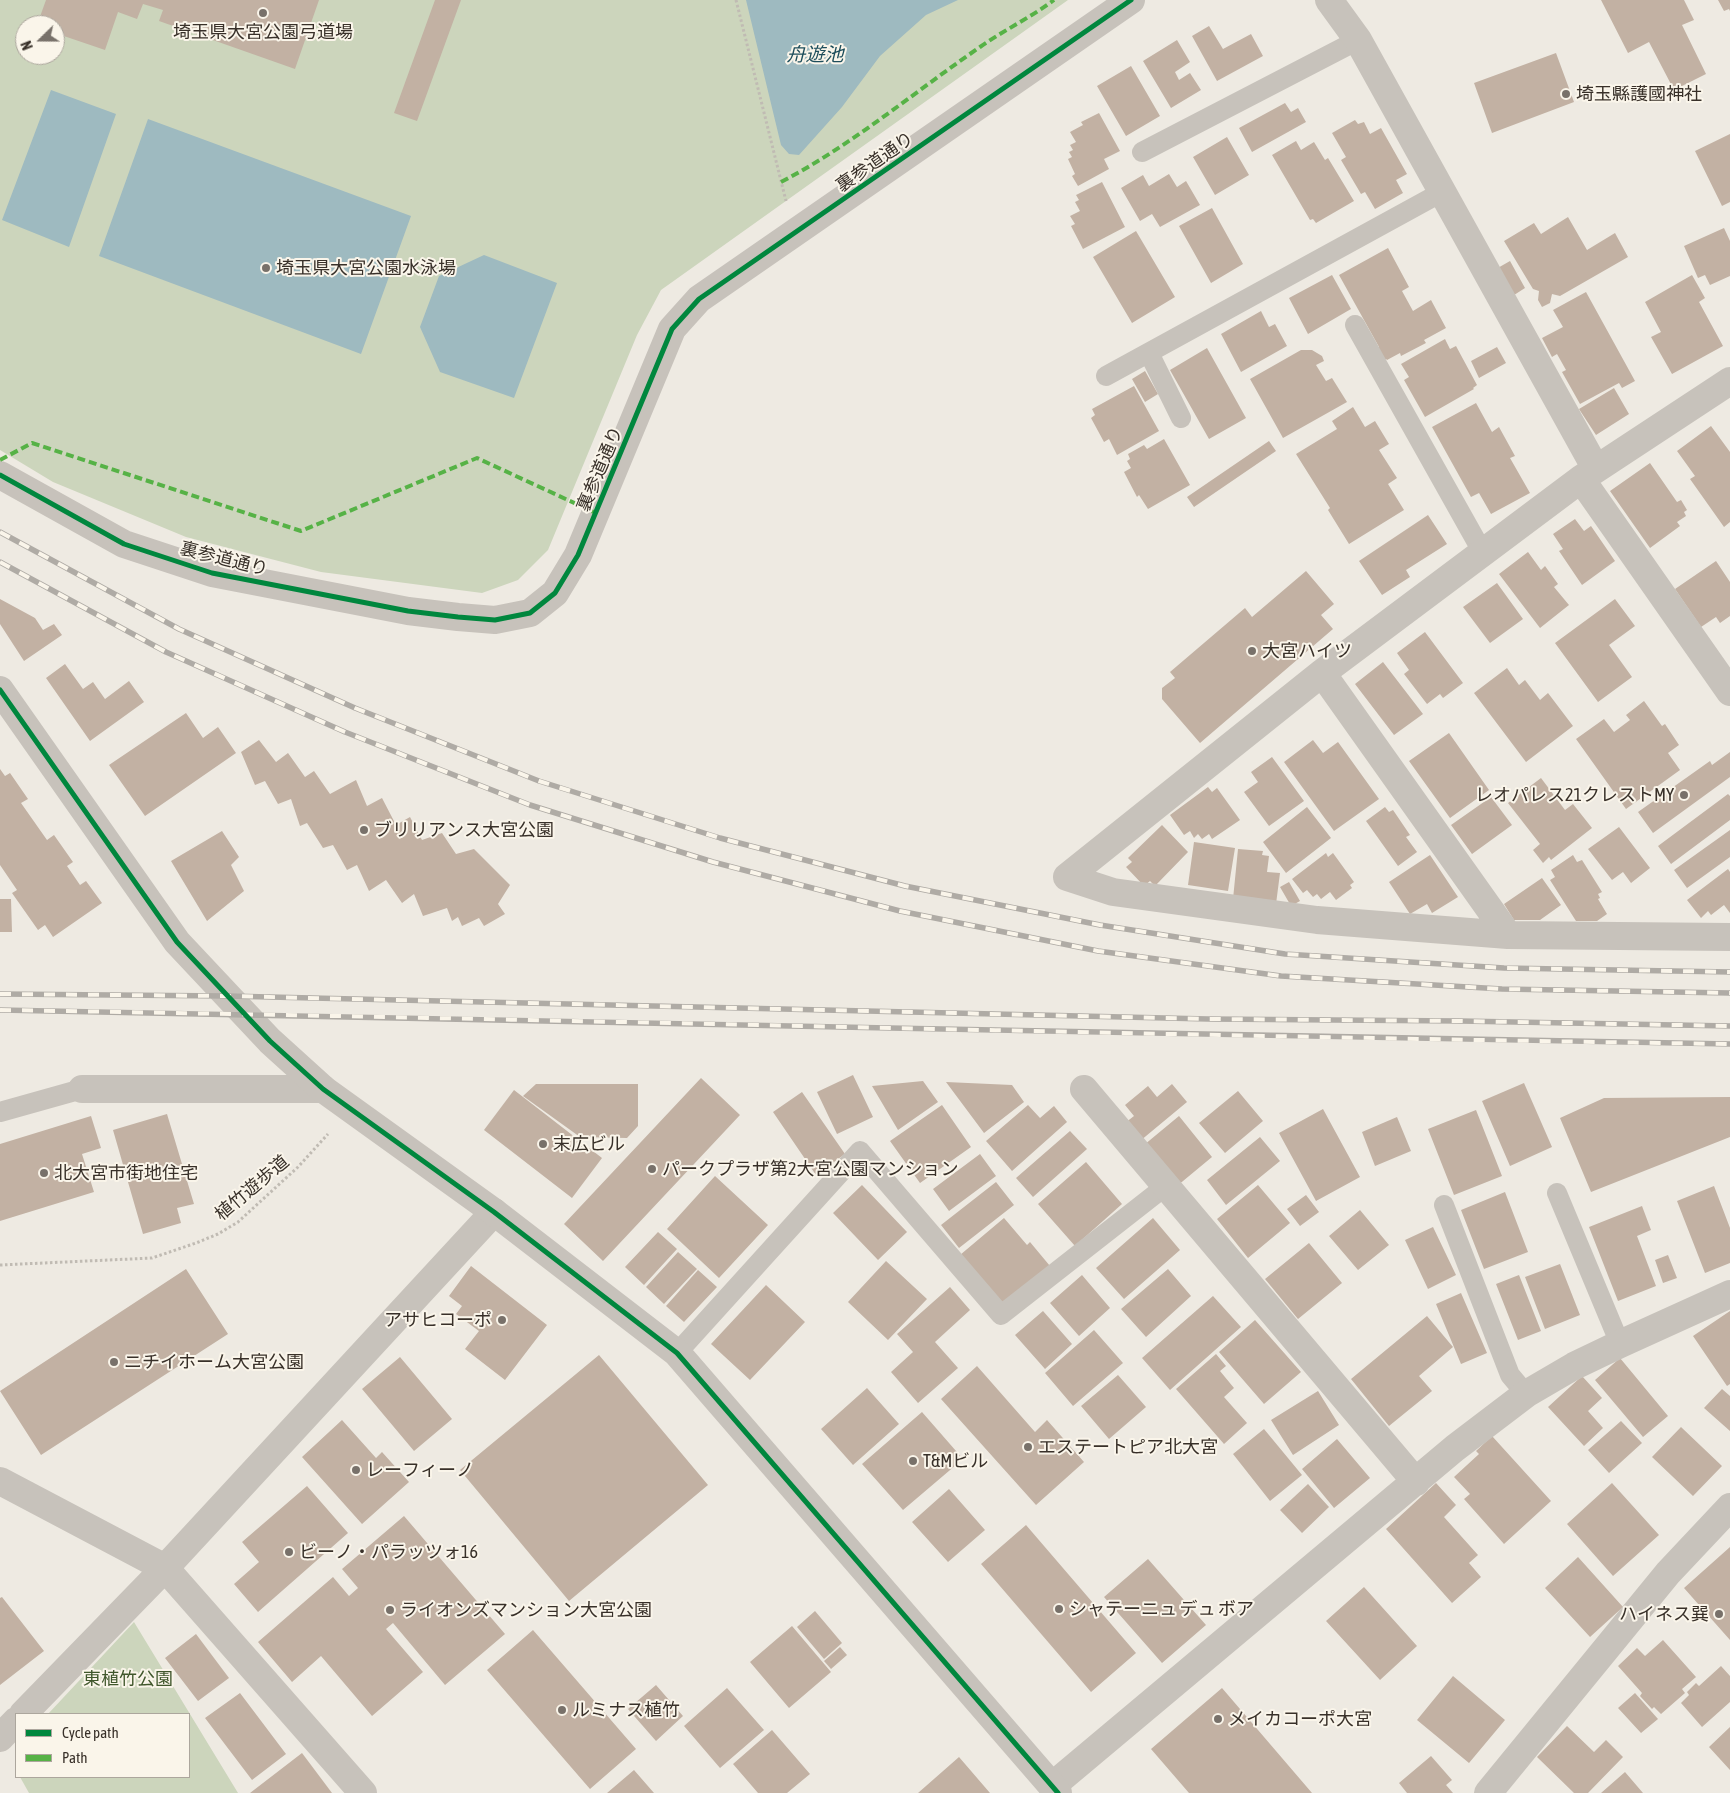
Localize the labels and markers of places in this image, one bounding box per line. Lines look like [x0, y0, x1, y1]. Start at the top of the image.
marker: 埼玉県大宮公園弓道場 [257, 7, 269, 19]
place label: 埼玉県大宮公園弓道場 [173, 21, 353, 43]
place label: 埼玉縣護國神社 [1576, 83, 1702, 105]
marker: 埼玉縣護國神社 [1560, 88, 1572, 100]
place label: 埼玉県大宮公園水泳場 [276, 257, 456, 279]
marker: 埼玉県大宮公園水泳場 [260, 262, 272, 274]
place label: 大宮ハイツ [1262, 640, 1352, 662]
marker: 大宮ハイツ [1246, 645, 1258, 657]
place label: レオパレス21クレストMY [1475, 784, 1674, 806]
marker: レオパレス21クレストMY [1678, 789, 1690, 801]
place label: ブリリアンス大宮公園 [374, 819, 554, 841]
marker: ブリリアンス大宮公園 [358, 824, 370, 836]
place label: 末広ビル [553, 1133, 625, 1155]
marker: 末広ビル [537, 1138, 549, 1150]
place label: パークプラザ第2大宮公園マンション [662, 1158, 958, 1180]
place label: 北大宮市街地住宅 [54, 1162, 198, 1184]
marker: パークプラザ第2大宮公園マンション [646, 1163, 658, 1175]
marker: 北大宮市街地住宅 [38, 1167, 50, 1179]
place label: アサヒコーポ [384, 1309, 492, 1331]
marker: アサヒコーポ [496, 1314, 508, 1326]
place label: ニチイホーム大宮公園 [124, 1351, 304, 1373]
marker: ニチイホーム大宮公園 [108, 1356, 120, 1368]
place label: エステートピア北大宮 [1038, 1436, 1218, 1458]
marker: エステートピア北大宮 [1022, 1441, 1034, 1453]
place label: T&Mビル [923, 1450, 988, 1472]
marker: T&Mビル [907, 1455, 919, 1467]
place label: レーフィーノ [366, 1459, 474, 1481]
marker: レーフィーノ [350, 1464, 362, 1476]
place label: ビーノ・パラッツォ16 [299, 1541, 478, 1563]
marker: ビーノ・パラッツォ16 [283, 1546, 295, 1558]
place label: シャテーニュ デュ ボア [1069, 1598, 1254, 1620]
place label: ライオンズマンション大宮公園 [400, 1599, 652, 1621]
marker: シャテーニュ デュ ボア [1053, 1603, 1065, 1615]
place label: ハイネス巽 [1619, 1603, 1709, 1625]
marker: ライオンズマンション大宮公園 [384, 1604, 396, 1616]
marker: ハイネス巽 [1713, 1608, 1725, 1620]
place label: ルミナス植竹 [572, 1699, 680, 1721]
marker: ルミナス植竹 [556, 1704, 568, 1716]
place label: メイカコーポ大宮 [1228, 1708, 1372, 1730]
marker: メイカコーポ大宮 [1212, 1713, 1224, 1725]

